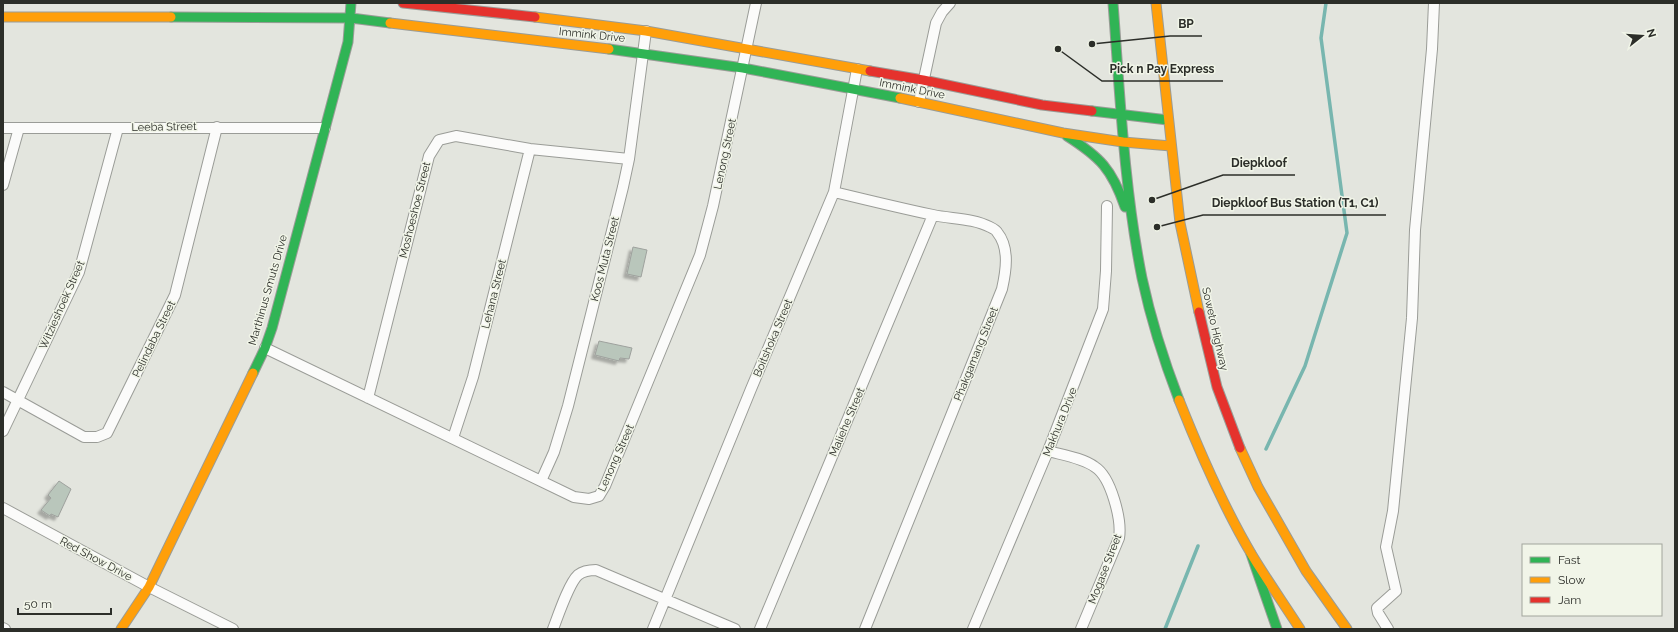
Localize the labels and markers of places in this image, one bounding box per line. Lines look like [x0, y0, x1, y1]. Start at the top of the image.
callout: BP [1170, 12, 1202, 36]
callout: Pick n Pay Express [1102, 57, 1223, 81]
callout: Diepkloof [1223, 151, 1295, 175]
callout: Diepkloof Bus Station (T1, C1) [1203, 191, 1386, 215]

